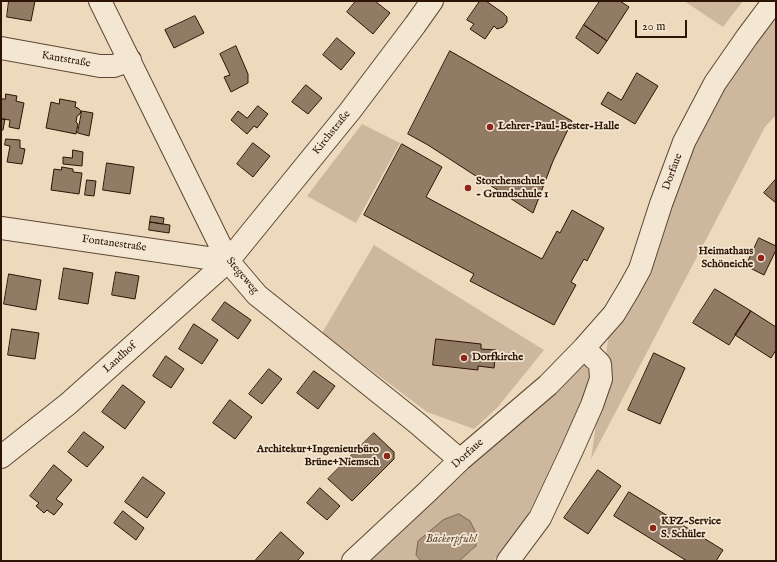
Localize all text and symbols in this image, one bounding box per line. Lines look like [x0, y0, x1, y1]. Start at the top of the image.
scale bar [637, 12, 689, 38]
text: 20 m [642, 19, 665, 34]
street label: Kantstraße [40, 49, 92, 71]
street label: Kirchstraße [310, 108, 354, 158]
place label: Lehrer-Paul-Bester-Halle [498, 120, 619, 134]
marker: Lehrer-Paul-Bester-Halle [485, 122, 495, 132]
street label: Dorfaue [660, 152, 686, 192]
place label: Storchenschule - Grundschule 1 [476, 175, 548, 201]
marker: Storchenschule - Grundschule 1 [463, 183, 473, 193]
street label: Fontanestraße [81, 233, 147, 255]
place label: Heimathaus Schöneiche [699, 245, 753, 271]
marker: Heimathaus Schöneiche [756, 253, 766, 263]
street label: Stegeweg [223, 255, 261, 297]
street label: Landhof [101, 340, 139, 376]
place label: Dorfkirche [472, 351, 523, 365]
marker: Dorfkirche [459, 353, 469, 363]
street label: Dorfaue [449, 436, 487, 472]
place label: Architekur+Ingenieurbüro Brüne+Niemsch [257, 443, 379, 469]
marker: Architekur+Ingenieurbüro Brüne+Niemsch [382, 451, 392, 461]
place label: KFZ-Service S. Schüler [661, 515, 721, 541]
marker: KFZ-Service S. Schüler [648, 523, 658, 533]
water label: Bäckerpfuhl [425, 533, 477, 547]

